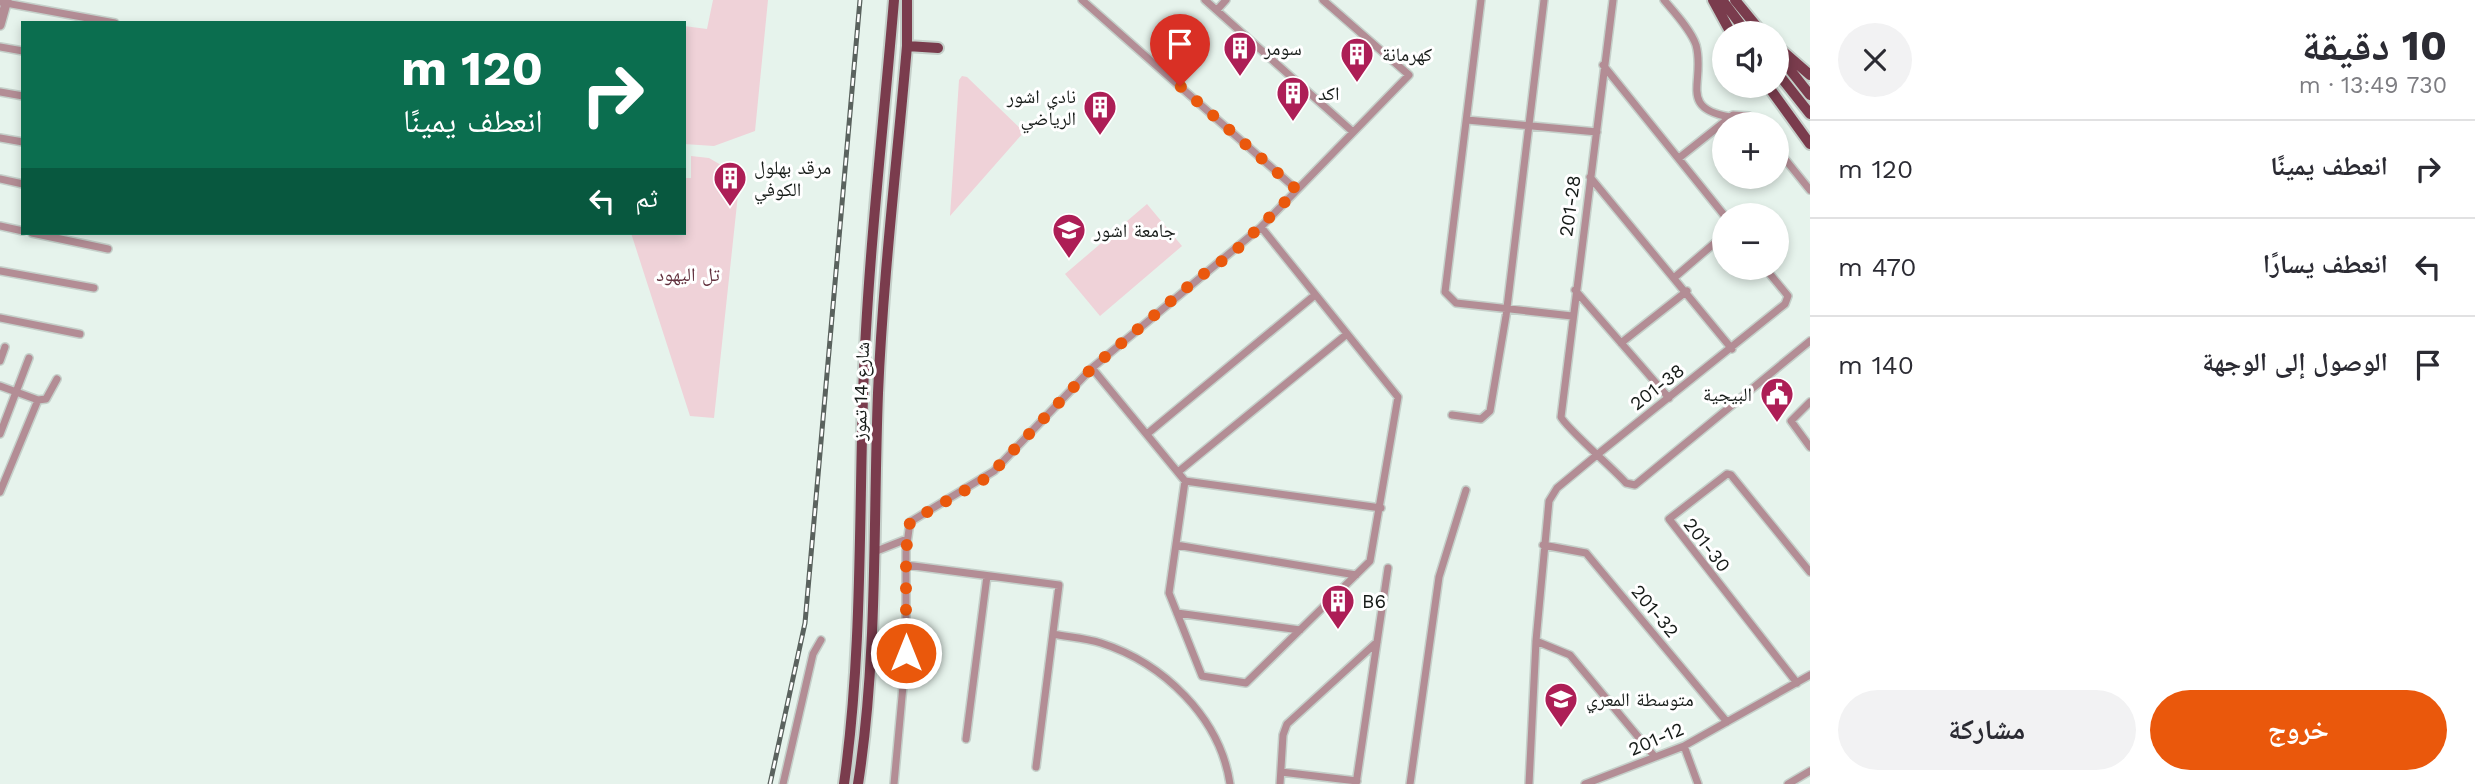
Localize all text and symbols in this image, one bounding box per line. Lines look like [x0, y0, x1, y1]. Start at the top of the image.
pin [1150, 14, 1210, 86]
map controls [1712, 21, 1789, 280]
button: sound [1712, 21, 1789, 98]
text: 10 دقيقة [2302, 21, 2447, 70]
button: close [1838, 23, 1912, 97]
icon: arrive [1161, 25, 1199, 63]
building icon: سومر [1221, 29, 1259, 78]
building icon: كهرمانة [1338, 35, 1376, 84]
place label: سومر [1263, 37, 1302, 60]
text: 120 m [401, 39, 543, 97]
place label: كهرمانة [1382, 43, 1432, 66]
icon: right [567, 49, 658, 140]
text: 730 m · 13:49 [2299, 72, 2447, 99]
building icon: اكد [1274, 74, 1312, 123]
place label: اكد [1318, 82, 1339, 105]
place label: نادي اشور الرياضي [1006, 85, 1076, 133]
building icon: نادي اشور الرياضي [1081, 88, 1119, 137]
text: انعطف يمينًا [403, 102, 543, 140]
button: + [1712, 112, 1789, 189]
icon: right [2409, 150, 2447, 188]
text: انعطف يمينًا [2270, 151, 2388, 181]
text: 120 m [1838, 154, 1913, 184]
place label: مرقد بهلول الكوفي [754, 156, 831, 204]
building icon: مرقد بهلول الكوفي [711, 159, 749, 208]
street label: 201-28 [1554, 174, 1586, 238]
icon: left [583, 182, 621, 220]
text: ثم [635, 183, 658, 213]
button: − [1712, 203, 1789, 280]
school or university icon: جامعة اشور [1050, 211, 1088, 260]
place label: جامعة اشور [1093, 219, 1176, 242]
icon: left [2409, 248, 2447, 286]
text: انعطف يسارًا [2263, 249, 2388, 279]
text: 470 m [1838, 252, 1916, 282]
park label: تل اليهود [656, 263, 720, 286]
street label: شارع 14 تموز [848, 341, 874, 442]
icon: arrive [2409, 346, 2447, 384]
text: الوصول إلى الوجهة [2202, 347, 2388, 377]
text: 140 m [1838, 350, 1914, 380]
street label: 201-38 [1625, 359, 1689, 415]
public building icon: البيجية [1758, 375, 1796, 424]
place label: البيجية [1703, 383, 1752, 406]
street label: 201-30 [1679, 513, 1735, 577]
street label: 201-32 [1626, 580, 1684, 642]
building icon: B6 [1319, 582, 1357, 631]
place label: B6 [1362, 590, 1386, 613]
position arrow [869, 616, 943, 690]
school or university icon: متوسطة المعري [1542, 680, 1580, 729]
place label: متوسطة المعري [1586, 688, 1694, 714]
button: مشاركة [1838, 690, 2136, 770]
button: خروج [2150, 690, 2447, 770]
street label: 201-12 [1625, 717, 1687, 761]

